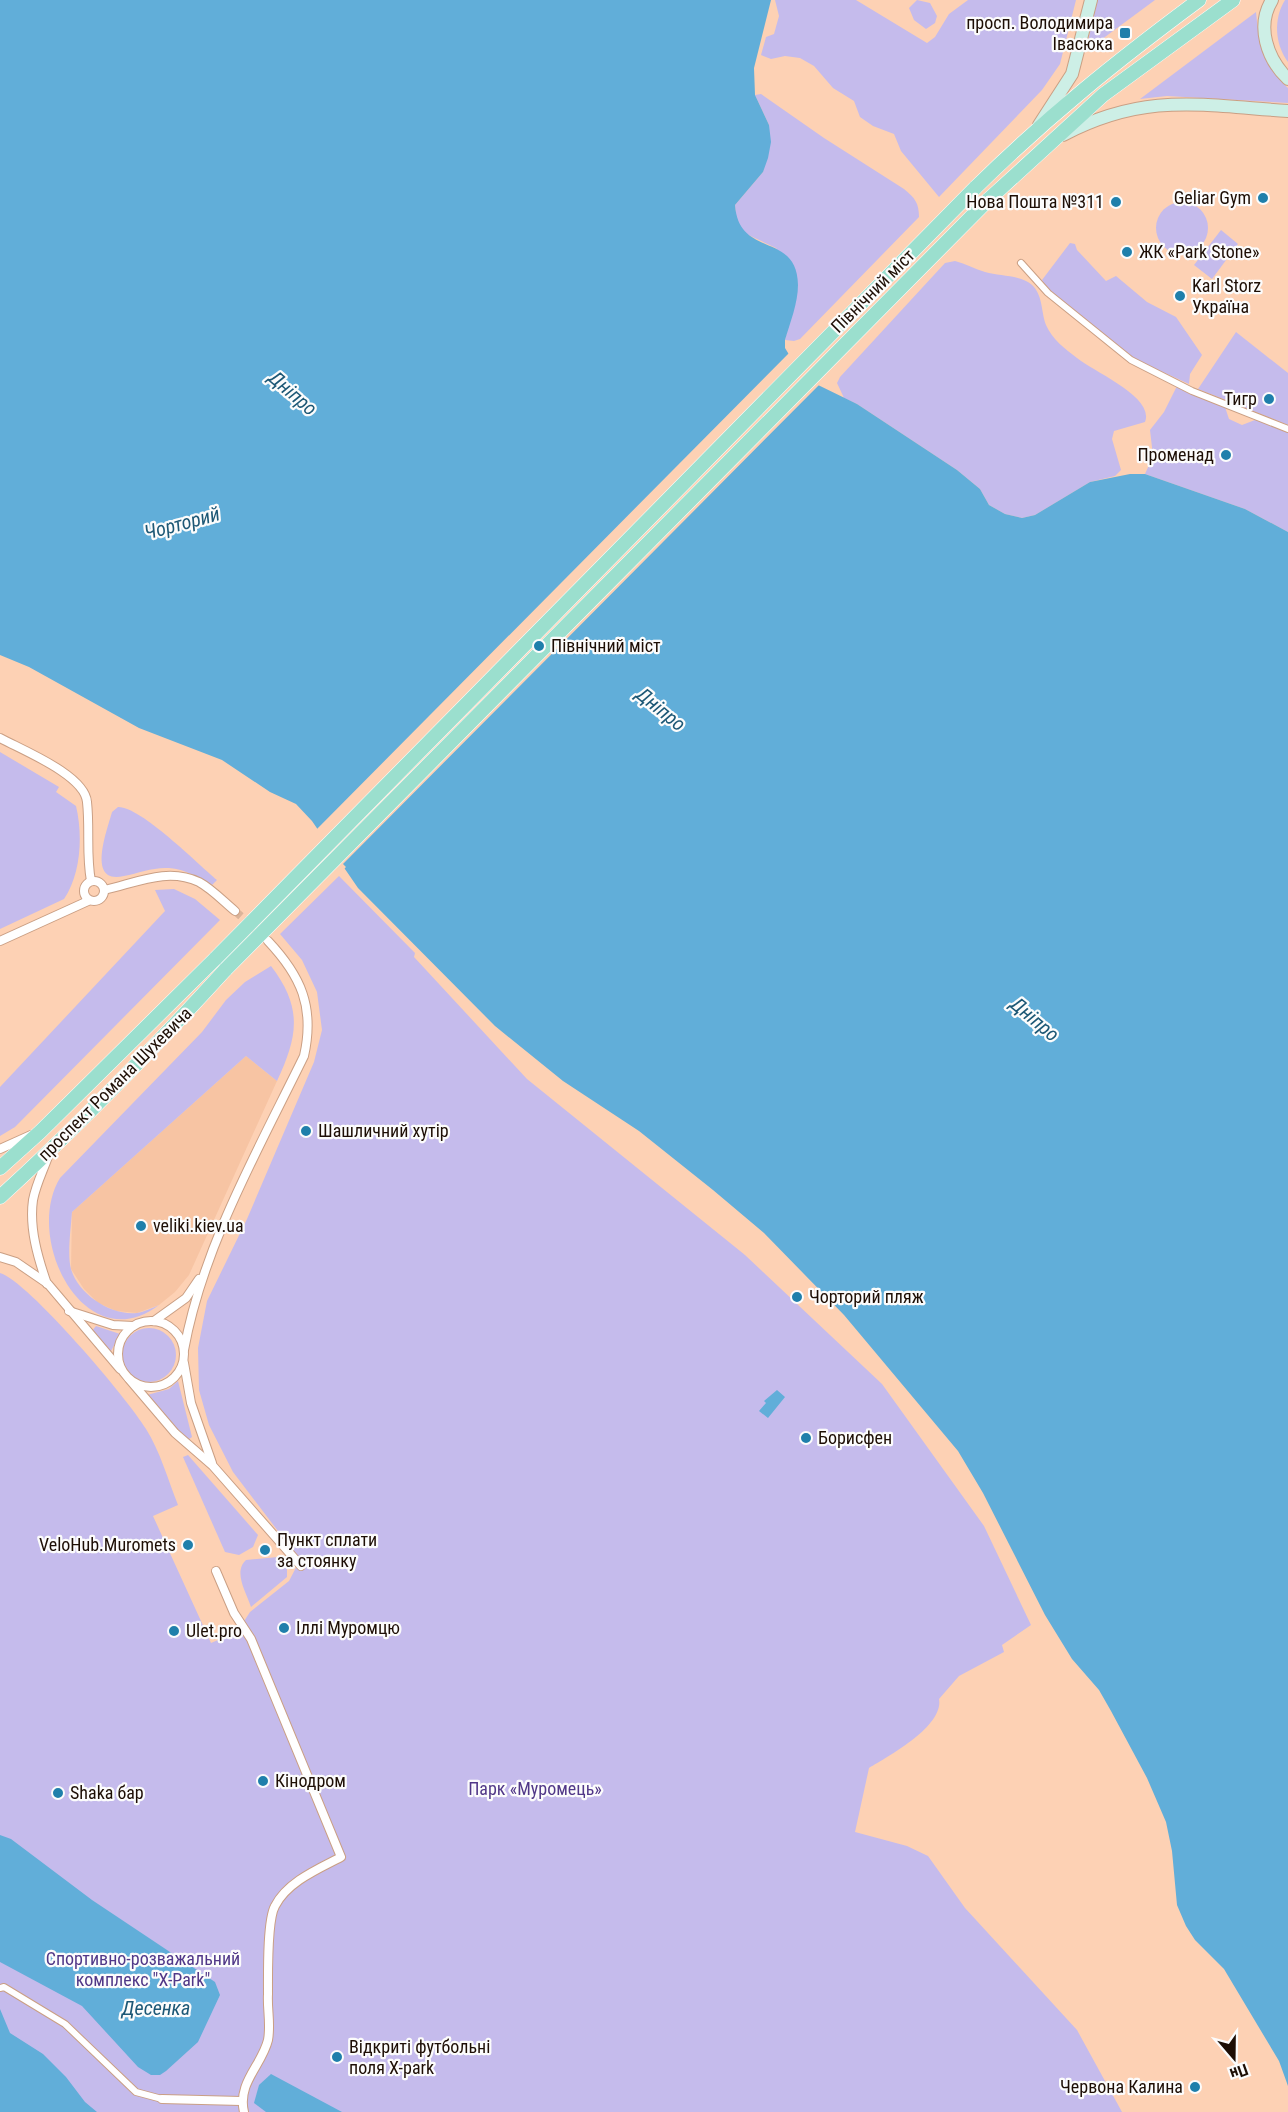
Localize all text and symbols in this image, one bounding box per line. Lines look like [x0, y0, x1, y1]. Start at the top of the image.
place label: просп. Володимира Івасюка [966, 12, 1113, 54]
marker: просп. Володимира Івасюка [1118, 26, 1132, 40]
place label: Geliar Gym [1174, 187, 1251, 208]
place label: Нова Пошта №311 [966, 191, 1104, 212]
marker: Geliar Gym [1256, 191, 1270, 205]
marker: Нова Пошта №311 [1109, 195, 1123, 209]
place label: ЖК «Park Stone» [1139, 241, 1259, 262]
street label: Північний міст [826, 244, 919, 337]
marker: ЖК «Park Stone» [1120, 245, 1134, 259]
place label: Karl Storz Україна [1192, 275, 1261, 317]
marker: Karl Storz Україна [1173, 289, 1187, 303]
water label: Дніпро [262, 364, 322, 421]
place label: Тигр [1224, 388, 1257, 409]
marker: Тигр [1262, 392, 1276, 406]
place label: Променад [1137, 444, 1214, 465]
marker: Променад [1219, 448, 1233, 462]
water label: Чорторий [142, 501, 222, 545]
place label: Північний міст [551, 635, 661, 656]
marker: Північний міст [532, 639, 546, 653]
water label: Дніпро [630, 681, 690, 736]
water label: Дніпро [1004, 990, 1064, 1046]
street label: проспект Романа Шухевича [34, 1003, 196, 1165]
place label: Шашличний хутір [318, 1120, 449, 1141]
marker: Шашличний хутір [299, 1124, 313, 1138]
place label: veliki.kiev.ua [153, 1215, 244, 1236]
marker: veliki.kiev.ua [134, 1219, 148, 1233]
place label: Чорторий пляж [809, 1286, 924, 1307]
marker: Чорторий пляж [790, 1290, 804, 1304]
place label: Борисфен [818, 1427, 892, 1448]
marker: Борисфен [799, 1431, 813, 1445]
place label: Пункт сплати за стоянку [277, 1529, 377, 1571]
place label: VeloHub.Muromets [39, 1534, 176, 1555]
marker: VeloHub.Muromets [181, 1538, 195, 1552]
marker: Пункт сплати за стоянку [258, 1543, 272, 1557]
place label: Іллі Муромцю [296, 1617, 400, 1638]
place label: Ulet.pro [186, 1620, 242, 1641]
marker: Іллі Муромцю [277, 1621, 291, 1635]
marker: Ulet.pro [167, 1624, 181, 1638]
place label: Кінодром [275, 1770, 346, 1791]
marker: Кінодром [256, 1774, 270, 1788]
park label: Парк «Муромець» [468, 1778, 602, 1799]
place label: Shaka бар [70, 1782, 144, 1803]
marker: Shaka бар [51, 1786, 65, 1800]
park label: Спортивно-розважальний комплекс "Х-Park" [46, 1948, 240, 1990]
water label: Десенка [120, 1996, 190, 2020]
north arrow [1204, 2028, 1264, 2088]
place label: Відкриті футбольні поля X-park [349, 2036, 490, 2078]
marker: Відкриті футбольні поля X-park [330, 2050, 344, 2064]
text: Пн [1227, 2060, 1251, 2084]
place label: Червона Калина [1060, 2076, 1183, 2097]
marker: Червона Калина [1188, 2080, 1202, 2094]

